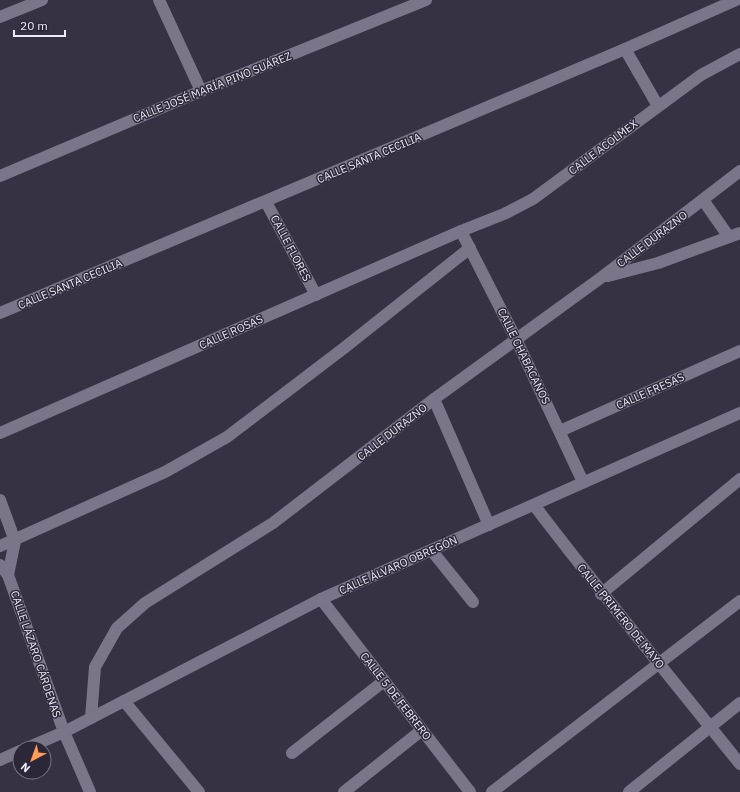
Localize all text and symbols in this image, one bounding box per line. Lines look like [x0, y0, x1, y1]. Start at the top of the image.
scale bar [14, 12, 65, 38]
text: 20 m [20, 18, 48, 33]
street label: CALLE JOSÉ MARÍA PINO SUÁREZ [131, 49, 293, 125]
street label: CALLE ACOLMEX [566, 116, 641, 178]
street label: CALLE SANTA CECILIA [315, 130, 423, 186]
street label: CALLE DURAZNO [614, 208, 690, 270]
street label: CALLE FLORES [268, 213, 314, 283]
street label: CALLE SANTA CECILIA [16, 256, 124, 312]
street label: CALLE CHABACANOS [495, 306, 553, 406]
street label: CALLE ROSAS [197, 312, 265, 352]
street label: CALLE FRESAS [614, 370, 686, 412]
street label: CALLE DURAZNO [354, 400, 430, 464]
street label: CALLE ÁLVARO OBREGÓN [337, 533, 459, 597]
street label: CALLE PRIMERO DE MAYO [575, 561, 668, 671]
street label: CALLE LÁZARO CÁRDENAS [8, 589, 64, 719]
street label: CALLE 5 DE FEBRERO [357, 649, 435, 743]
north arrow [12, 740, 52, 780]
text: N [18, 760, 33, 775]

